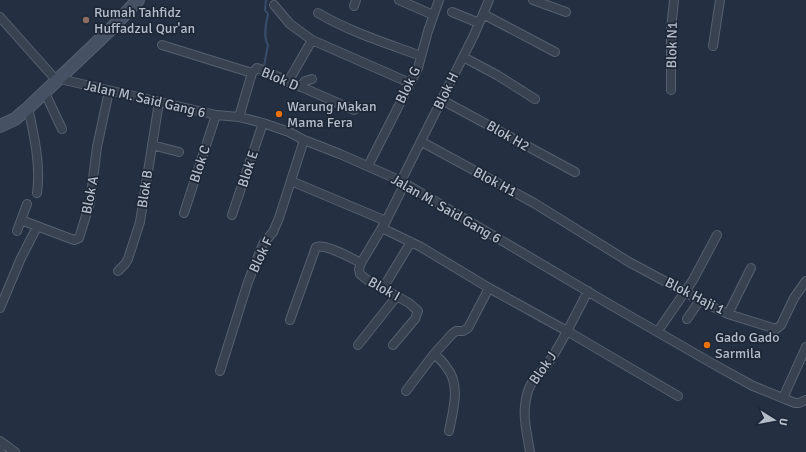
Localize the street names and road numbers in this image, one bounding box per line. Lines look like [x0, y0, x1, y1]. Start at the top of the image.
street label: Blok N1 [663, 21, 681, 69]
street label: Blok D [259, 64, 301, 94]
street label: Blok G [392, 64, 424, 106]
street label: Blok H [430, 70, 462, 112]
street label: Jalan M. Said Gang 6 [83, 77, 207, 121]
street label: Blok H2 [483, 117, 533, 155]
street label: Blok C [186, 143, 214, 185]
street label: Blok E [234, 148, 262, 190]
street label: Blok H1 [470, 164, 520, 200]
street label: Blok B [134, 169, 156, 209]
street label: Jalan M. Said Gang 6 [388, 171, 504, 247]
street label: Blok A [78, 174, 102, 215]
street label: Blok F [245, 235, 277, 275]
street label: Blok I [365, 273, 403, 305]
street label: Blok Haji 1 [662, 274, 728, 318]
street label: Blok J [526, 348, 560, 388]

